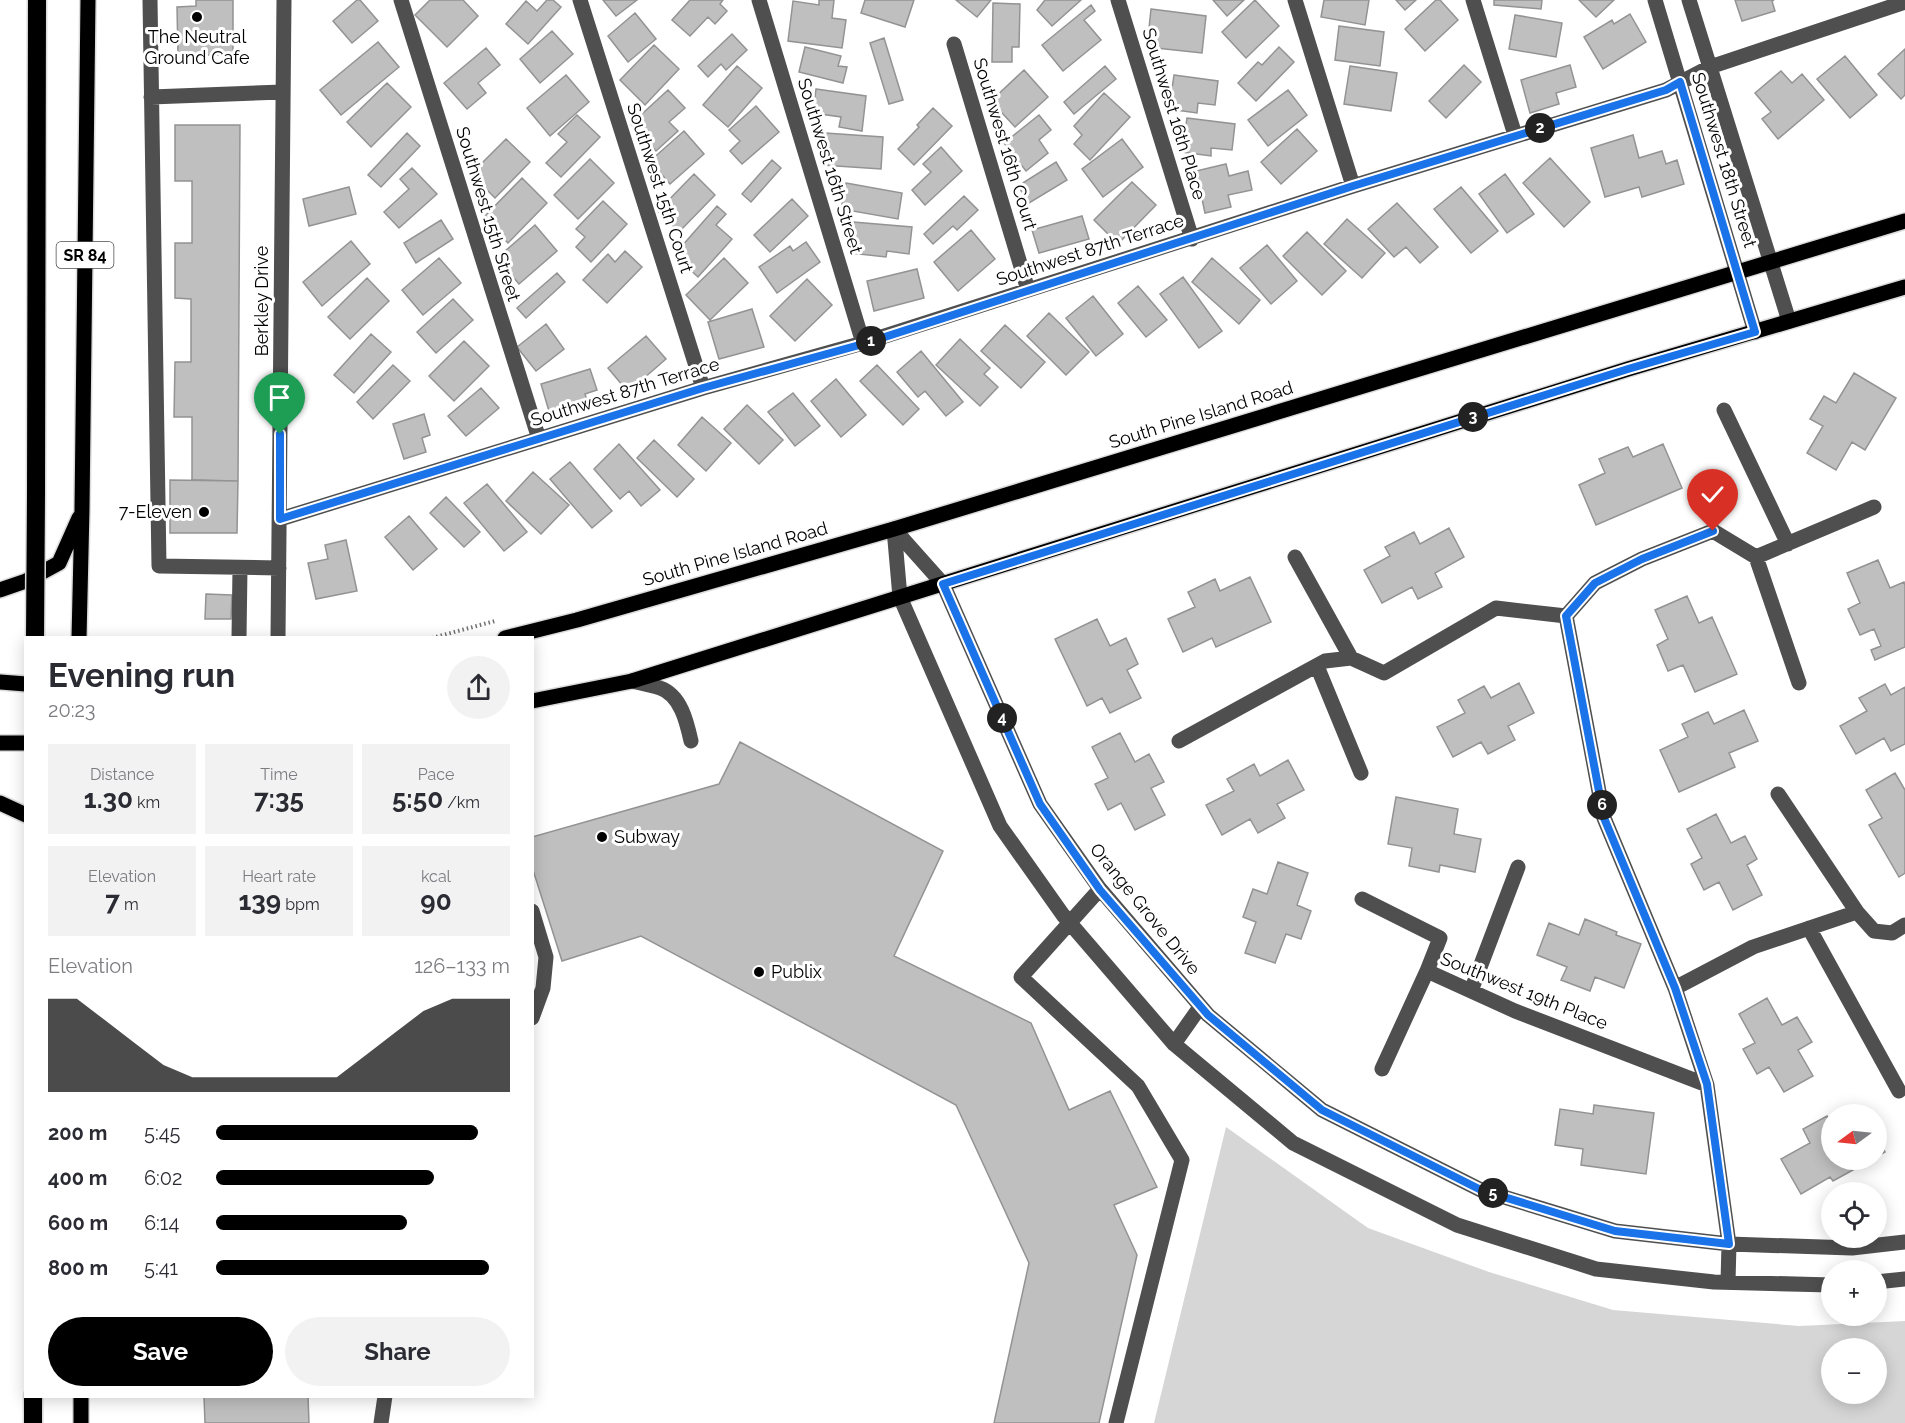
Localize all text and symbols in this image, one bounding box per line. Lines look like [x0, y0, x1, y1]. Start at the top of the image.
marker: The Neutral Ground Cafe [190, 10, 204, 24]
street label: Southwest 16th Place [1138, 25, 1211, 203]
place label: The Neutral Ground Cafe [145, 26, 250, 68]
street label: Southwest 16th Court [969, 55, 1042, 232]
street label: Southwest 18th Street [1688, 70, 1761, 250]
street label: Southwest 16th Street [794, 76, 867, 256]
street label: Southwest 15th Court [623, 100, 698, 276]
pin: 2 [1525, 113, 1555, 143]
text: 2 [1535, 118, 1545, 137]
street label: Southwest 15th Street [452, 124, 525, 304]
street label: Southwest 87th Terrace [993, 209, 1187, 290]
road number: SR 84 [56, 242, 113, 268]
street label: Berkley Drive [251, 245, 272, 356]
pin: 1 [856, 326, 886, 356]
text: 1 [867, 331, 875, 350]
street label: Southwest 87th Terrace [528, 353, 722, 430]
pin [254, 372, 305, 434]
street label: South Pine Island Road [1106, 376, 1295, 453]
icon: arrive [263, 381, 296, 414]
pin: 3 [1458, 402, 1488, 432]
text: 3 [1469, 407, 1477, 426]
pin [1687, 469, 1738, 531]
icon: check [1696, 478, 1729, 511]
place label: 7-Eleven [119, 501, 192, 522]
marker: 7-Eleven [197, 505, 211, 519]
street label: South Pine Island Road [640, 517, 830, 590]
text: Evening run [48, 656, 235, 695]
button: share [447, 656, 510, 719]
text: 20:23 [48, 698, 96, 722]
pin: 4 [987, 703, 1017, 733]
text: 4 [997, 708, 1007, 727]
text: Distance [90, 765, 154, 784]
text: Time [260, 765, 298, 784]
text: Pace [418, 765, 454, 784]
text: 1.30 [84, 784, 133, 814]
text: 7:35 [254, 784, 304, 814]
text: 5:50 [392, 784, 443, 814]
pin: 6 [1587, 790, 1617, 820]
text: km [133, 793, 160, 812]
text: /km [443, 793, 480, 812]
text: 6 [1597, 795, 1607, 814]
place label: Subway [614, 826, 680, 847]
marker: Subway [595, 830, 609, 844]
street label: Orange Grove Drive [1086, 839, 1205, 979]
text: Elevation [88, 867, 156, 886]
text: Heart rate [242, 867, 316, 886]
text: kcal [421, 867, 451, 886]
text: 7 [105, 886, 120, 916]
text: 139 [238, 886, 281, 916]
text: 90 [420, 886, 452, 916]
text: m [120, 895, 139, 914]
text: bpm [281, 895, 320, 914]
street label: Southwest 19th Place [1438, 947, 1611, 1034]
text: Elevation [48, 954, 133, 978]
text: 126–133 m [414, 954, 510, 978]
place label: Publix [771, 961, 822, 982]
marker: Publix [752, 965, 766, 979]
north arrow [1821, 1104, 1887, 1170]
map controls [1821, 1104, 1887, 1404]
text: 200 m [48, 1121, 107, 1145]
text: 5:45 [144, 1121, 180, 1145]
text: 400 m [48, 1166, 107, 1190]
text: 6:02 [144, 1166, 182, 1190]
pin: 5 [1478, 1178, 1508, 1208]
button: locate [1821, 1182, 1887, 1248]
text: 5 [1489, 1183, 1497, 1202]
text: 600 m [48, 1211, 108, 1235]
text: 6:14 [144, 1211, 179, 1235]
text: 800 m [48, 1256, 108, 1280]
text: 5:41 [144, 1256, 178, 1280]
button: + [1821, 1260, 1887, 1326]
button: Save [48, 1317, 273, 1386]
button: Share [285, 1317, 510, 1386]
button: − [1821, 1338, 1887, 1404]

